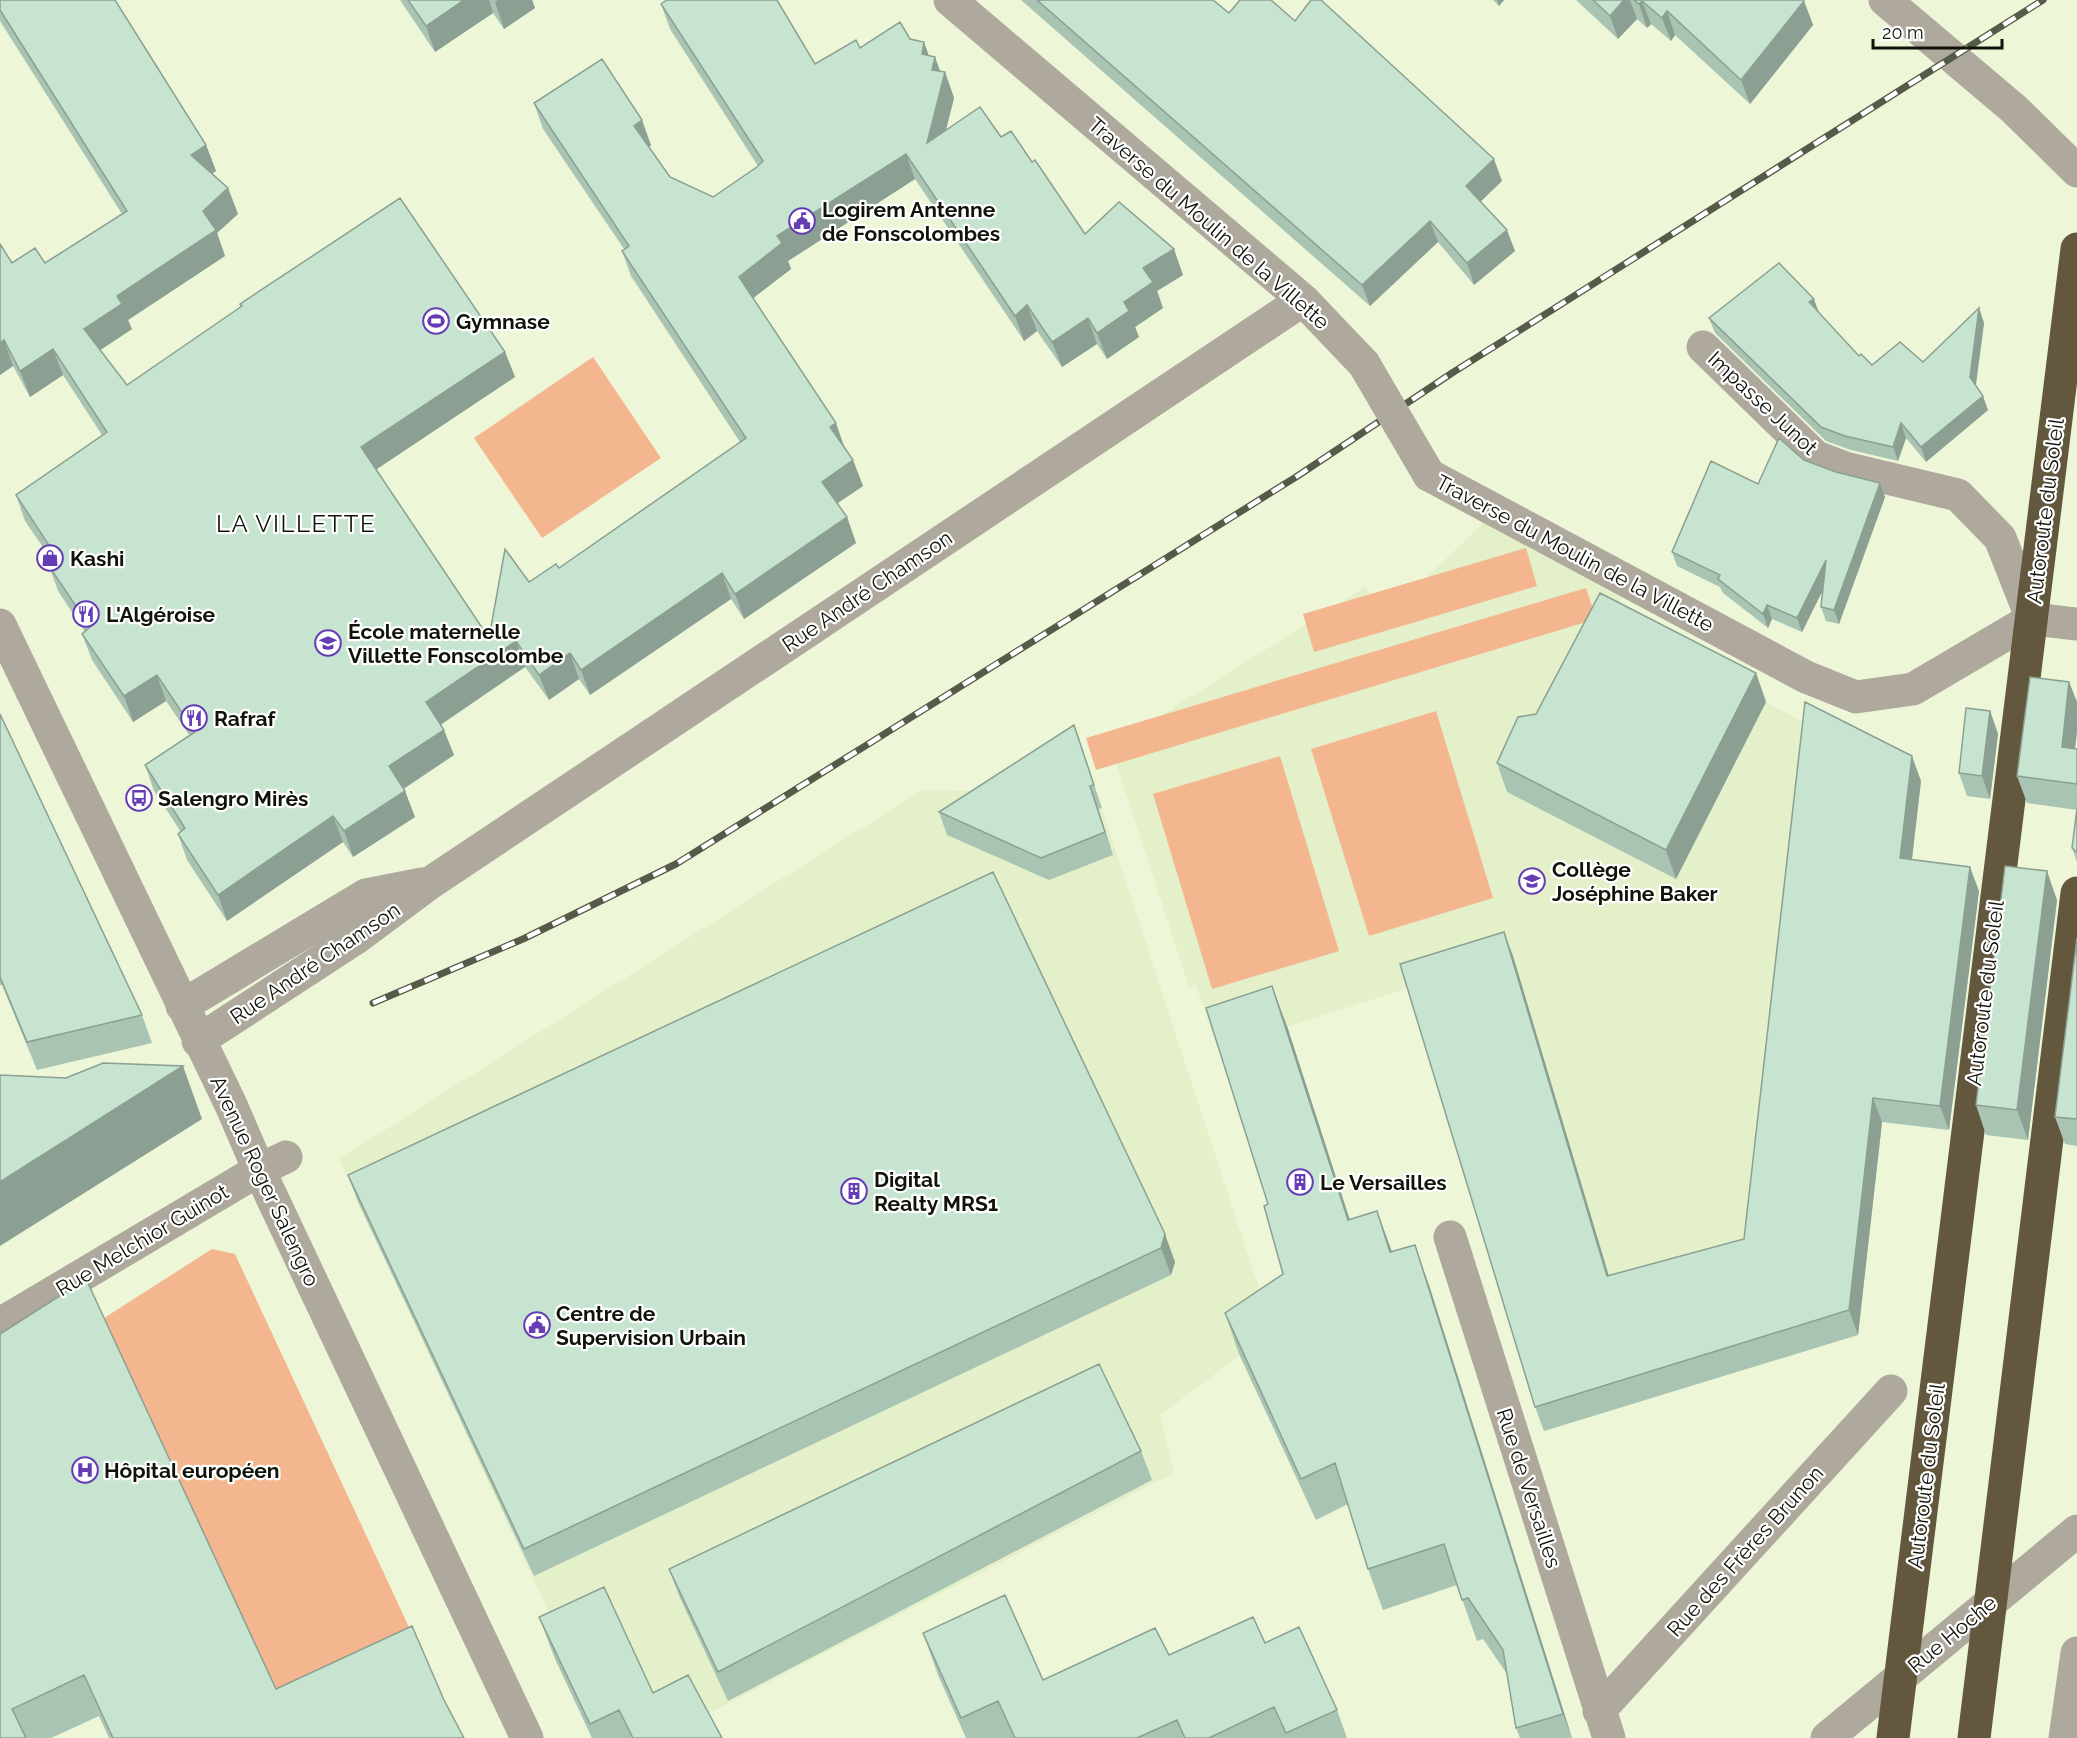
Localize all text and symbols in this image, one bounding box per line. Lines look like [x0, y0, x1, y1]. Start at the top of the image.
scale bar [1873, 12, 2002, 50]
text: 20 m [1882, 22, 1924, 43]
street label: Traverse du Moulin de la Villette [1083, 112, 1335, 334]
place label: Logirem Antenne de Fonscolombes [822, 197, 1000, 246]
public building icon: Logirem Antenne de Fonscolombes [787, 206, 817, 236]
sports icon: Gymnase [421, 306, 451, 336]
place label: Gymnase [456, 309, 550, 334]
street label: Impasse Junot [1703, 346, 1823, 460]
street label: Autoroute du Soleil [2021, 417, 2069, 605]
street label: Traverse du Moulin de la Villette [1432, 469, 1718, 637]
district label: LA VILLETTE [216, 509, 376, 538]
street label: Rue André Chamson [777, 525, 957, 657]
shop icon: Kashi [35, 543, 65, 573]
place label: Kashi [70, 546, 124, 571]
restaurant icon: L'Algéroise [71, 599, 101, 629]
place label: L'Algéroise [106, 602, 216, 627]
place label: École maternelle Villette Fonscolombe [348, 619, 564, 668]
school or university icon: École maternelle Villette Fonscolombe [313, 628, 343, 658]
restaurant icon: Rafraf [179, 703, 209, 733]
place label: Rafraf [214, 706, 277, 731]
bus stop icon: Salengro Mirès [124, 783, 154, 813]
place label: Salengro Mirès [158, 786, 308, 811]
place label: Collège Joséphine Baker [1552, 857, 1718, 906]
school or university icon: Collège Joséphine Baker [1517, 866, 1547, 896]
street label: Rue André Chamson [225, 897, 405, 1029]
street label: Autoroute du Soleil [1961, 899, 2009, 1087]
street label: Avenue Roger Salengro [205, 1072, 325, 1290]
place label: Digital Realty MRS1 [874, 1167, 998, 1216]
building icon: Le Versailles [1285, 1167, 1315, 1197]
place label: Le Versailles [1320, 1170, 1447, 1195]
building icon: Digital Realty MRS1 [839, 1176, 869, 1206]
street label: Rue Melchior Guinot [51, 1179, 233, 1301]
place label: Centre de Supervision Urbain [556, 1301, 746, 1350]
public building icon: Centre de Supervision Urbain [522, 1310, 552, 1340]
street label: Autoroute du Soleil [1902, 1382, 1950, 1570]
street label: Rue de Versailles [1491, 1405, 1567, 1571]
hospital icon: Hôpital européen [70, 1455, 100, 1485]
place label: Hôpital européen [104, 1458, 280, 1483]
street label: Rue des Frères Brunon [1662, 1460, 1828, 1642]
street label: Rue Hoche [1903, 1590, 2001, 1678]

